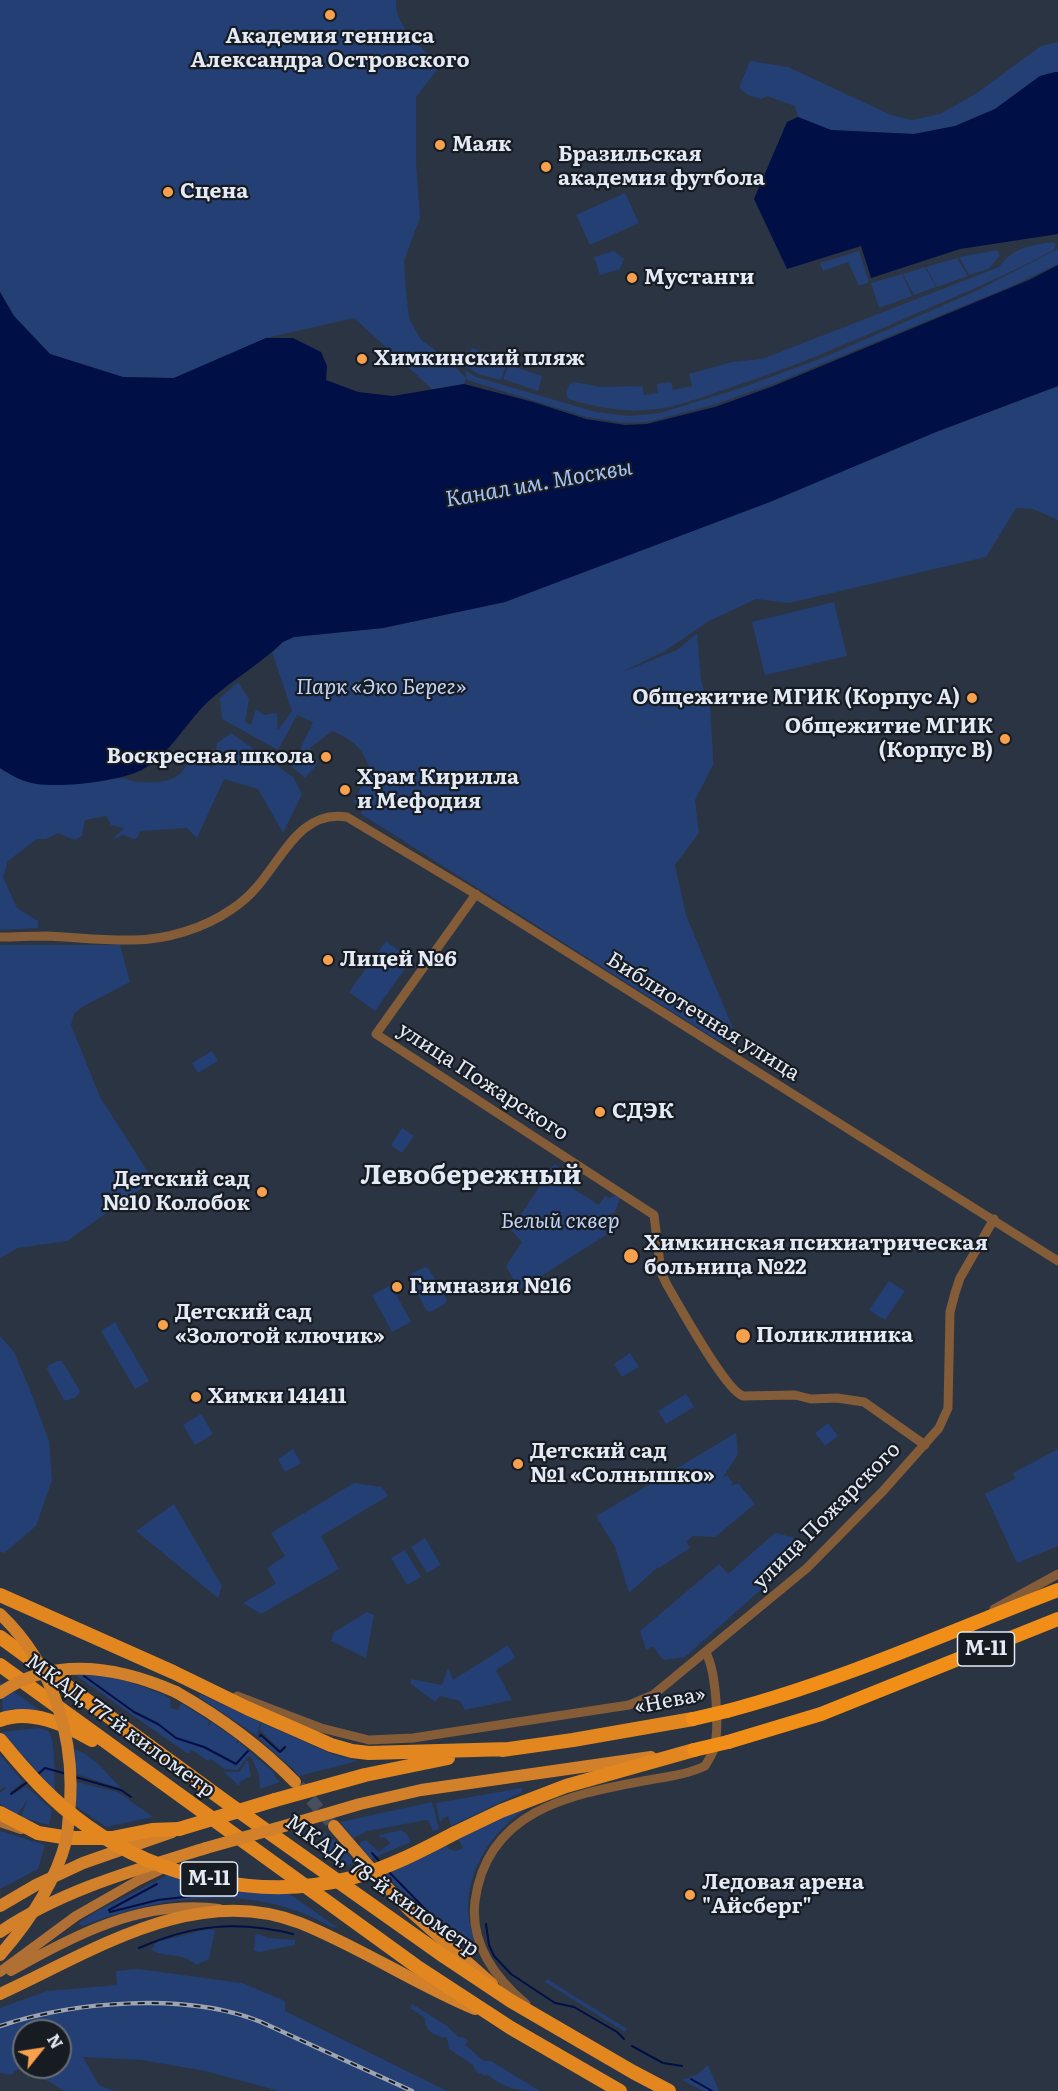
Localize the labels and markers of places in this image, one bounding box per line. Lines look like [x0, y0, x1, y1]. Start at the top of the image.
marker: Академия тенниса Александра Островского [323, 8, 337, 22]
place label: Академия тенниса Александра Островского [190, 24, 470, 74]
place label: Маяк [452, 132, 512, 158]
marker: Маяк [433, 138, 447, 152]
place label: Бразильская академия футбола [558, 142, 765, 192]
marker: Бразильская академия футбола [539, 160, 553, 174]
place label: Сцена [180, 179, 248, 205]
marker: Сцена [161, 185, 175, 199]
place label: Мустанги [644, 265, 754, 291]
marker: Мустанги [625, 271, 639, 285]
place label: Химкинский пляж [374, 346, 585, 372]
marker: Химкинский пляж [355, 352, 369, 366]
place label: Общежитие МГИК (Корпус А) [632, 685, 960, 711]
marker: Общежитие МГИК (Корпус А) [965, 691, 979, 705]
place label: Общежитие МГИК (Корпус В) [785, 714, 993, 764]
marker: Общежитие МГИК (Корпус В) [998, 732, 1012, 746]
place label: Воскресная школа [106, 744, 314, 770]
marker: Воскресная школа [319, 750, 333, 764]
place label: Храм Кирилла и Мефодия [357, 765, 519, 815]
marker: Храм Кирилла и Мефодия [338, 783, 352, 797]
place label: Лицей №6 [340, 947, 457, 973]
marker: Лицей №6 [321, 953, 335, 967]
place label: СДЭК [612, 1099, 674, 1125]
marker: СДЭК [593, 1105, 607, 1119]
place label: Детский сад №10 Колобок [102, 1167, 250, 1217]
marker: Детский сад №10 Колобок [255, 1185, 269, 1199]
place label: Химкинская психиатрическая больница №22 [644, 1231, 988, 1281]
marker: Химкинская психиатрическая больница №22 [622, 1247, 640, 1265]
place label: Гимназия №16 [409, 1274, 571, 1300]
marker: Гимназия №16 [390, 1280, 404, 1294]
place label: Детский сад «Золотой ключик» [175, 1300, 385, 1350]
marker: Детский сад «Золотой ключик» [156, 1318, 170, 1332]
place label: Поликлиника [756, 1323, 913, 1349]
marker: Поликлиника [734, 1327, 752, 1345]
place label: Химки 141411 [208, 1384, 346, 1410]
marker: Химки 141411 [189, 1390, 203, 1404]
place label: Детский сад №1 «Солнышко» [530, 1439, 715, 1489]
marker: Детский сад №1 «Солнышко» [511, 1457, 525, 1471]
place label: Ледовая арена "Айсберг" [702, 1870, 864, 1920]
marker: Ледовая арена "Айсберг" [683, 1888, 697, 1902]

